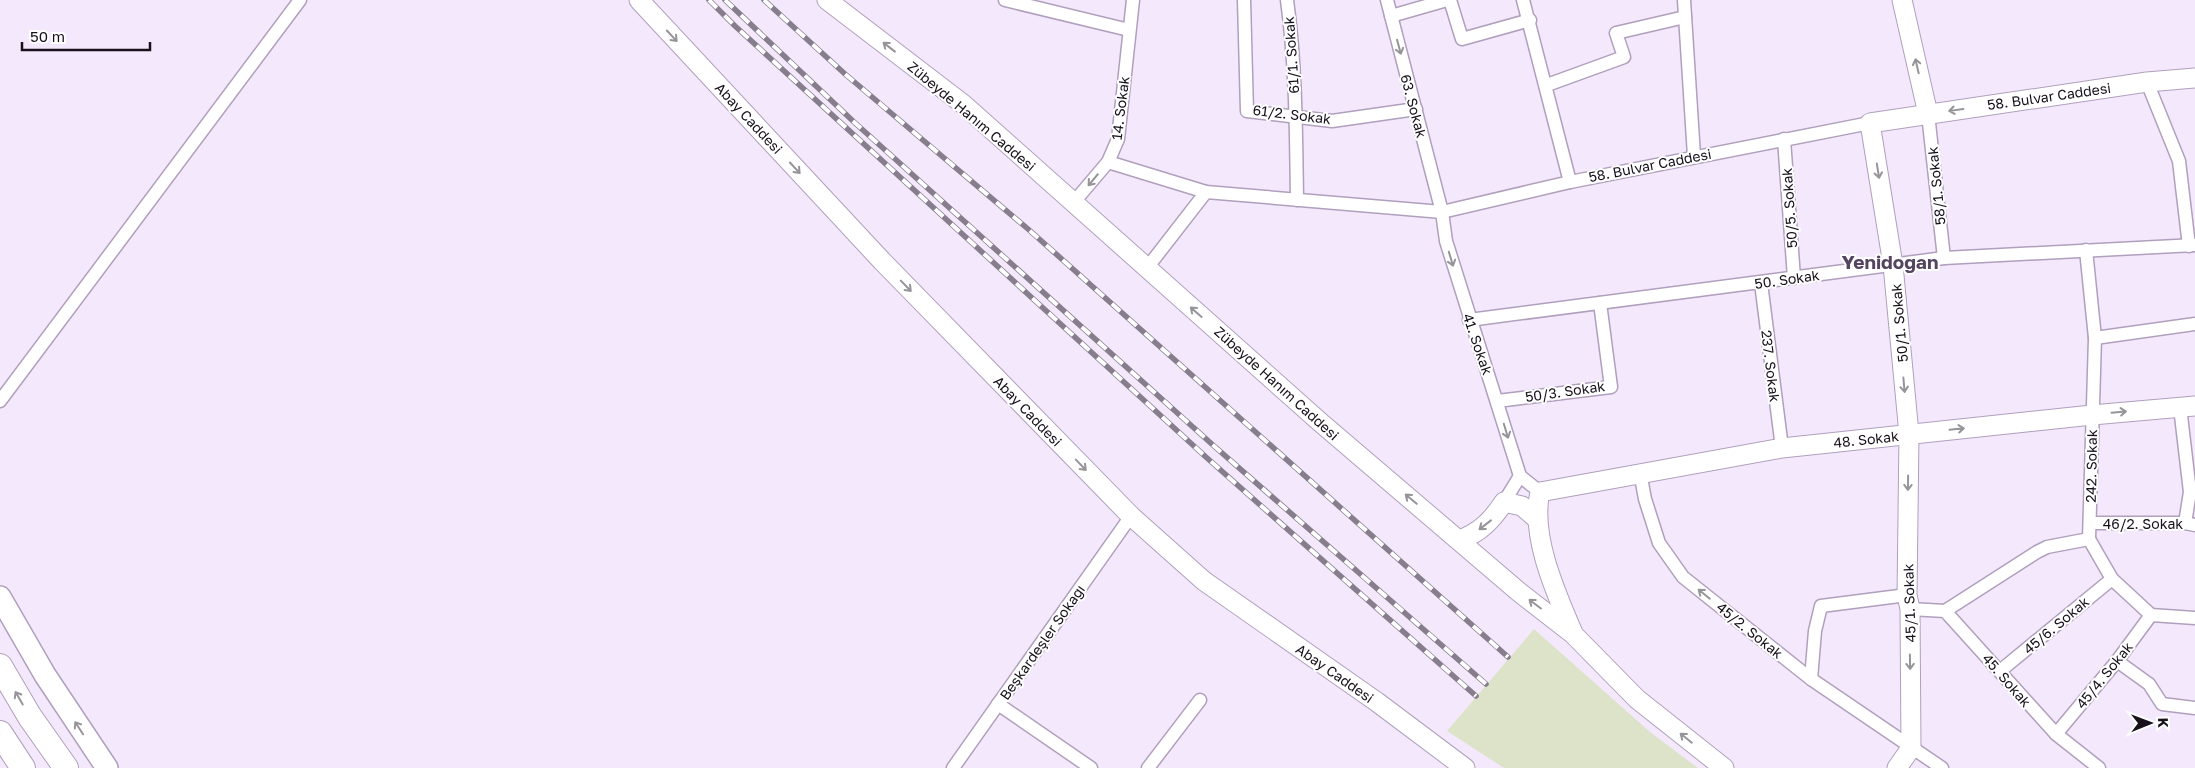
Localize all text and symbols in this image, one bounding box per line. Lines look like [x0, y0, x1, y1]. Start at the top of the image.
street label: 61/1. Sokak [1280, 16, 1302, 94]
scale bar [22, 20, 150, 52]
text: 50 m [30, 27, 65, 45]
one-way arrow [667, 29, 678, 42]
one-way arrow [1395, 39, 1404, 55]
one-way arrow [883, 42, 896, 53]
street label: Zübeyde Hanım Caddesi [905, 58, 1039, 174]
one-way arrow [1912, 59, 1922, 75]
street label: 63. Sokak [1397, 72, 1431, 140]
street label: 14. Sokak [1108, 75, 1132, 141]
street label: Abay Caddesi [712, 79, 786, 157]
street label: 58. Bulvar Caddesi [1986, 79, 2112, 113]
street label: 61/2. Sokak [1252, 101, 1332, 127]
one-way arrow [1948, 105, 1964, 115]
street label: 58. Bulvar Caddesi [1587, 145, 1713, 185]
street label: 58/1. Sokak [1923, 146, 1949, 226]
one-way arrow [789, 161, 801, 174]
one-way arrow [1873, 163, 1883, 179]
street label: 50/5. Sokak [1778, 167, 1800, 249]
one-way arrow [1087, 174, 1098, 187]
district label: Yenidoğan [1842, 250, 1938, 273]
one-way arrow [1447, 251, 1457, 267]
street label: 50. Sokak [1753, 266, 1821, 292]
one-way arrow [900, 280, 912, 292]
street label: 50/1. Sokak [1887, 283, 1911, 363]
one-way arrow [1190, 306, 1203, 318]
street label: 41. Sokak [1460, 311, 1496, 377]
street label: Zübeyde Hanım Caddesi [1211, 323, 1343, 443]
street label: 237. Sokak [1758, 329, 1784, 403]
street label: Abay Caddesi [990, 372, 1066, 450]
one-way arrow [1900, 376, 1909, 392]
street label: 50/3. Sokak [1524, 377, 1606, 405]
one-way arrow [2111, 408, 2127, 417]
one-way arrow [1502, 422, 1512, 438]
one-way arrow [1949, 424, 1965, 434]
street label: 48. Sokak [1832, 427, 1900, 451]
street label: 242. Sokak [2082, 429, 2100, 503]
one-way arrow [1075, 459, 1087, 471]
one-way arrow [1903, 474, 1913, 490]
one-way arrow [1405, 494, 1418, 505]
street label: 46/2. Sokak [2103, 515, 2183, 532]
one-way arrow [1479, 520, 1492, 531]
street label: 45/1. Sokak [1899, 563, 1919, 643]
street label: Beşkardeşler Sokağı [996, 581, 1088, 703]
one-way arrow [1698, 588, 1711, 599]
street label: 45/6. Sokak [2020, 593, 2092, 657]
street label: 45/2. Sokak [1714, 598, 1787, 662]
one-way arrow [1529, 599, 1542, 610]
street label: 45/4. Sokak [2072, 638, 2136, 712]
street label: Abay Caddesi [1293, 640, 1377, 706]
street label: 45. Sokak [1979, 650, 2035, 710]
one-way arrow [1905, 654, 1915, 670]
one-way arrow [14, 692, 24, 706]
north arrow [2125, 698, 2175, 748]
text: K [2155, 718, 2172, 728]
one-way arrow [74, 722, 84, 736]
one-way arrow [1680, 732, 1693, 743]

